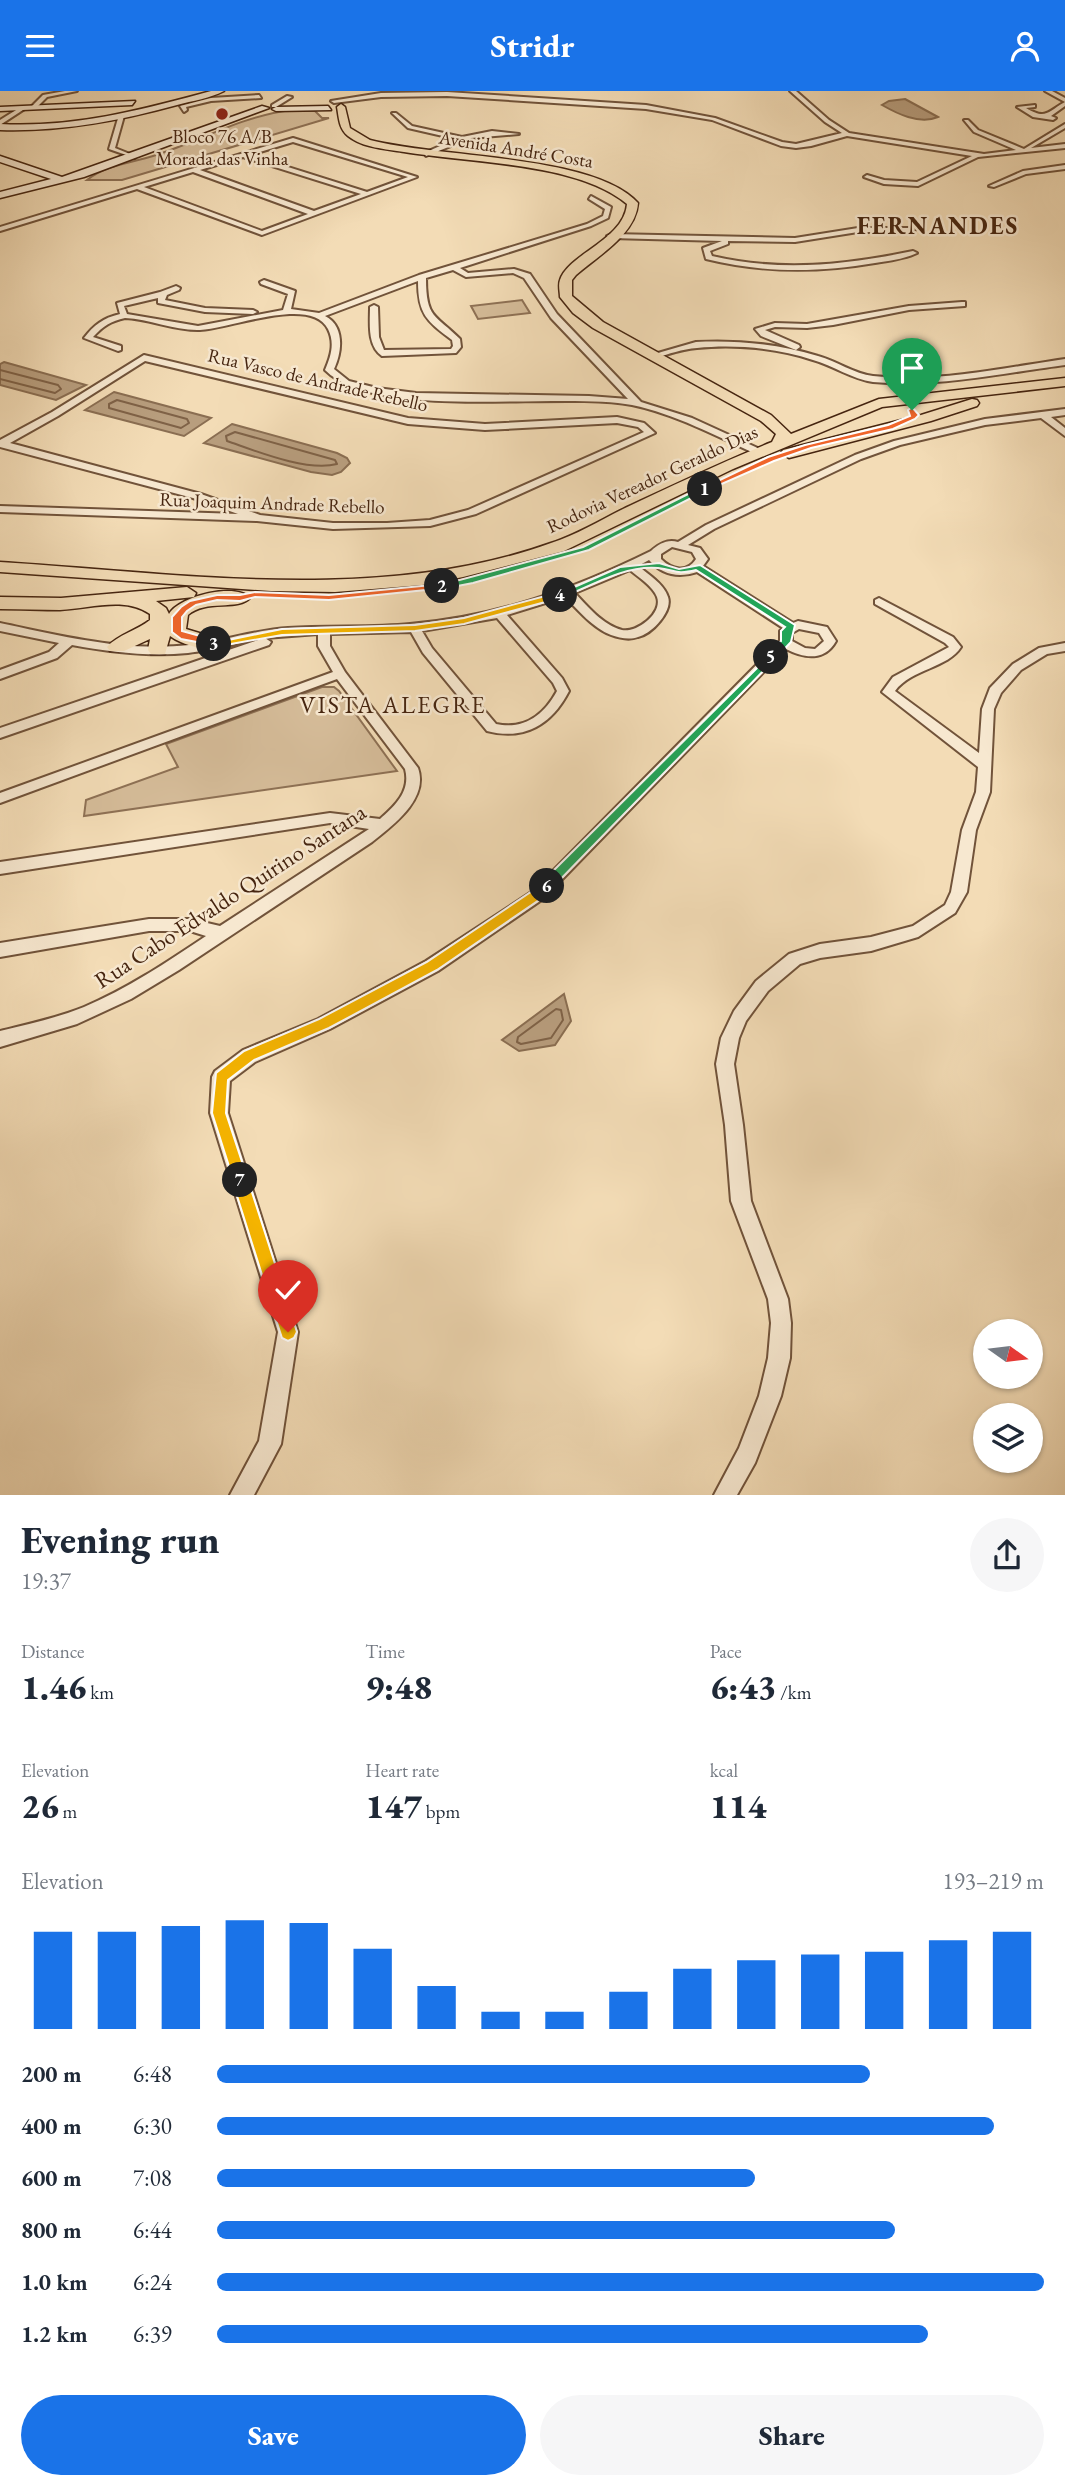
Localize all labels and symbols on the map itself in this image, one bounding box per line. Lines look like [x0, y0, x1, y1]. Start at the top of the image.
marker: Bloco 76 A/B Morada das Vinha [214, 106, 230, 122]
place label: Bloco 76 A/B Morada das Vinha [156, 124, 289, 171]
street label: Avenida André Costa [436, 124, 595, 174]
district label: FERNANDES [857, 210, 1019, 241]
pin [882, 338, 942, 410]
street label: Rua Vasco de Andrade Rebello [206, 342, 430, 418]
street label: Rodovia Vereador Geraldo Dias [542, 419, 762, 539]
pin: 1 [688, 471, 722, 507]
street label: Rua Joaquim Andrade Rebello [159, 487, 385, 519]
pin: 2 [424, 568, 460, 603]
pin: 4 [542, 577, 578, 613]
pin: 3 [196, 627, 232, 661]
pin: 5 [754, 639, 788, 675]
district label: VISTA ALEGRE [299, 689, 487, 720]
street label: Rua Cabo Edvaldo Quirino Santana [88, 796, 372, 995]
pin: 6 [530, 869, 564, 903]
pin: 7 [222, 1163, 258, 1197]
pin [258, 1260, 318, 1332]
north arrow [973, 1319, 1043, 1389]

